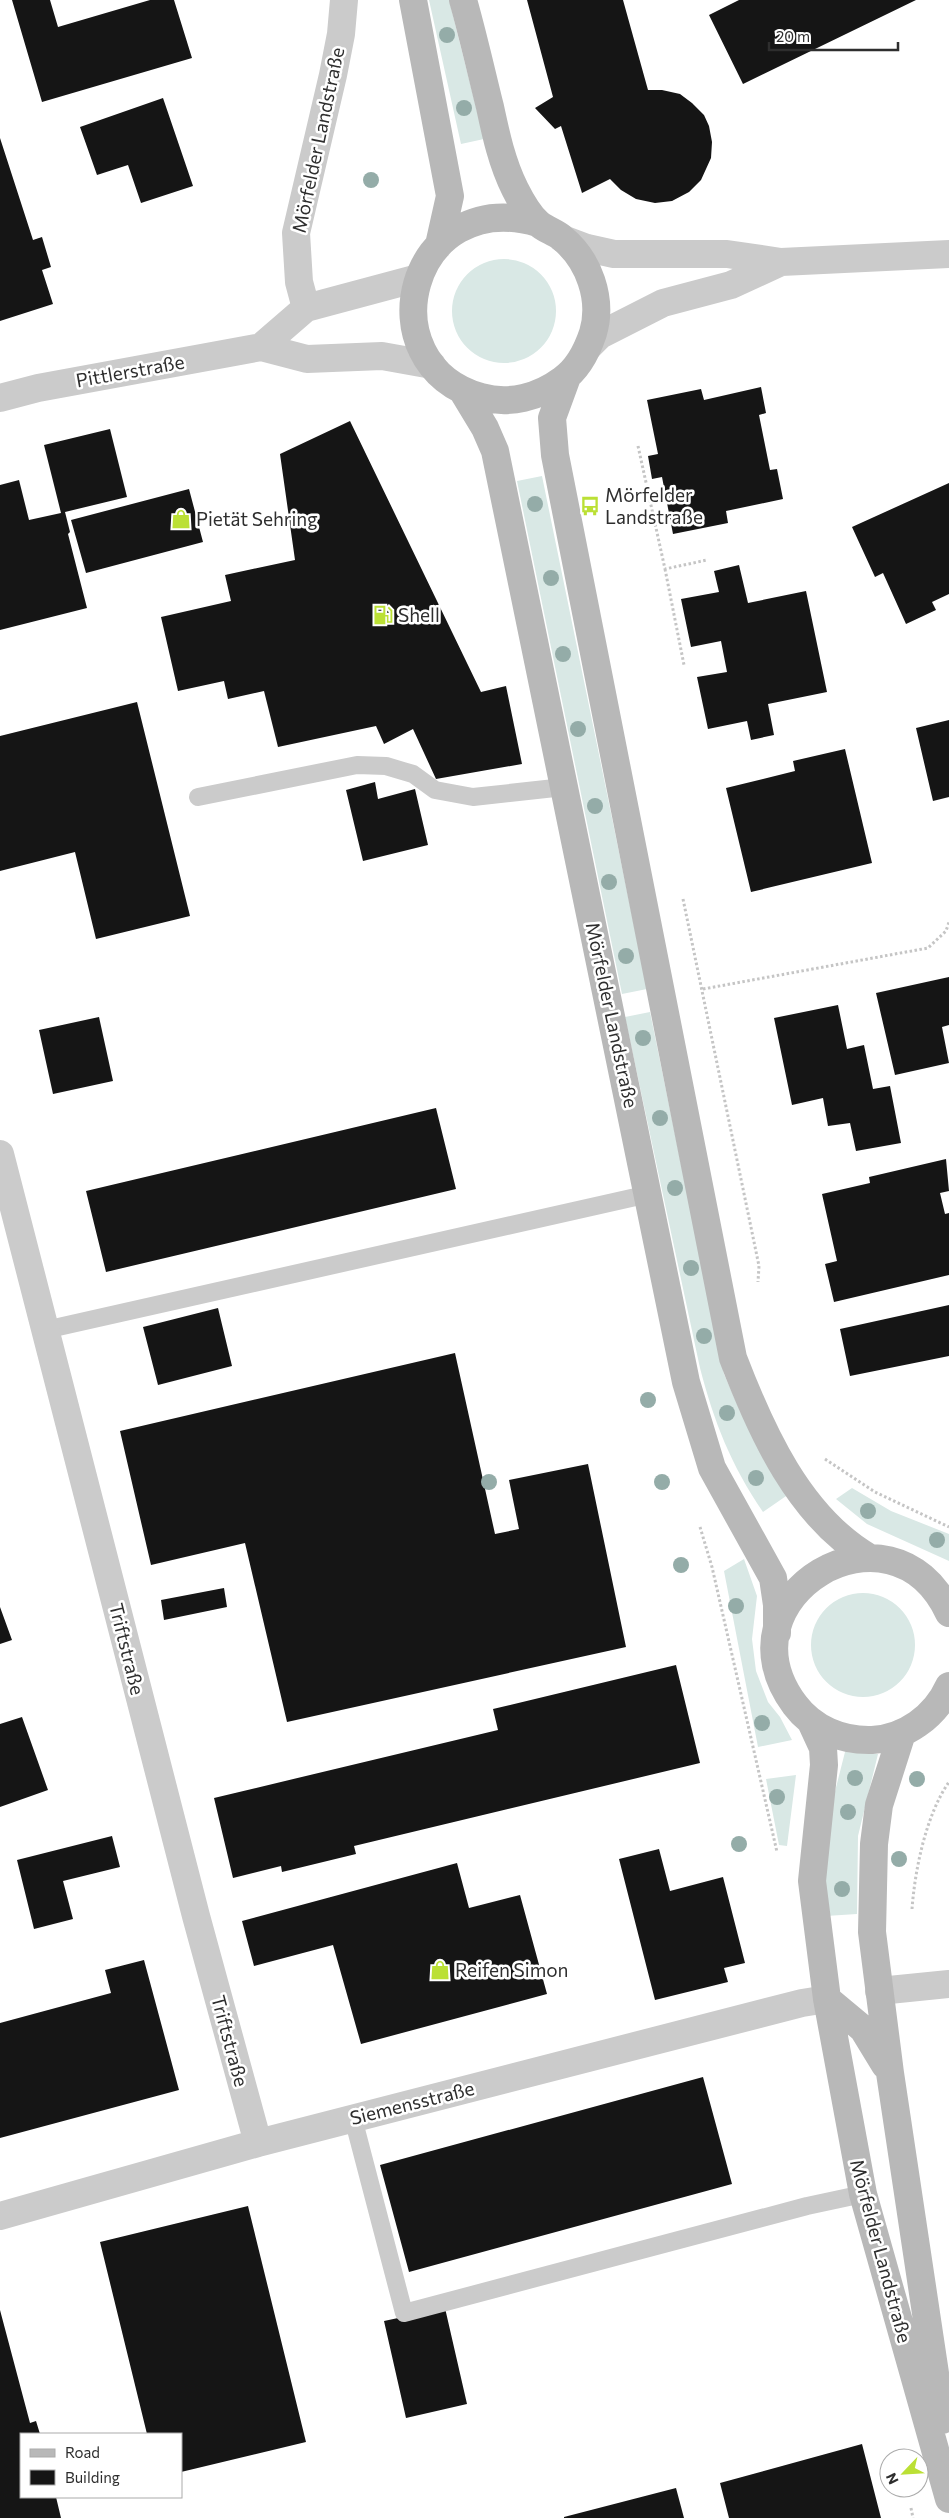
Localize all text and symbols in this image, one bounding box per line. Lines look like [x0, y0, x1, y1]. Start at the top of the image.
scale bar [769, 20, 898, 52]
text: 20 m [776, 27, 810, 45]
street label: Mörfelder Landstraße [287, 45, 348, 235]
street label: Pittlerstraße [74, 350, 186, 391]
place label: Mörfelder Landstraße [605, 483, 703, 528]
bus stop icon: Mörfelder Landstraße [579, 495, 601, 517]
place label: Pietät Sehring [196, 507, 317, 530]
shop icon: Pietät Sehring [170, 508, 192, 530]
place label: Shell [398, 603, 440, 626]
fuel station icon: Shell [372, 604, 394, 626]
street label: Mörfelder Landstraße [582, 920, 643, 1110]
street label: Triftstraße [105, 1601, 150, 1697]
place label: Reifen Simon [455, 1958, 568, 1981]
shop icon: Reifen Simon [429, 1959, 451, 1981]
street label: Triftstraße [207, 1993, 254, 2089]
street label: Siemensstraße [347, 2076, 476, 2129]
street label: Mörfelder Landstraße [846, 2157, 917, 2345]
legend [20, 2433, 182, 2498]
text: Road [65, 2443, 100, 2461]
north arrow [879, 2448, 929, 2498]
text: Building [65, 2468, 120, 2486]
text: N [882, 2470, 902, 2487]

